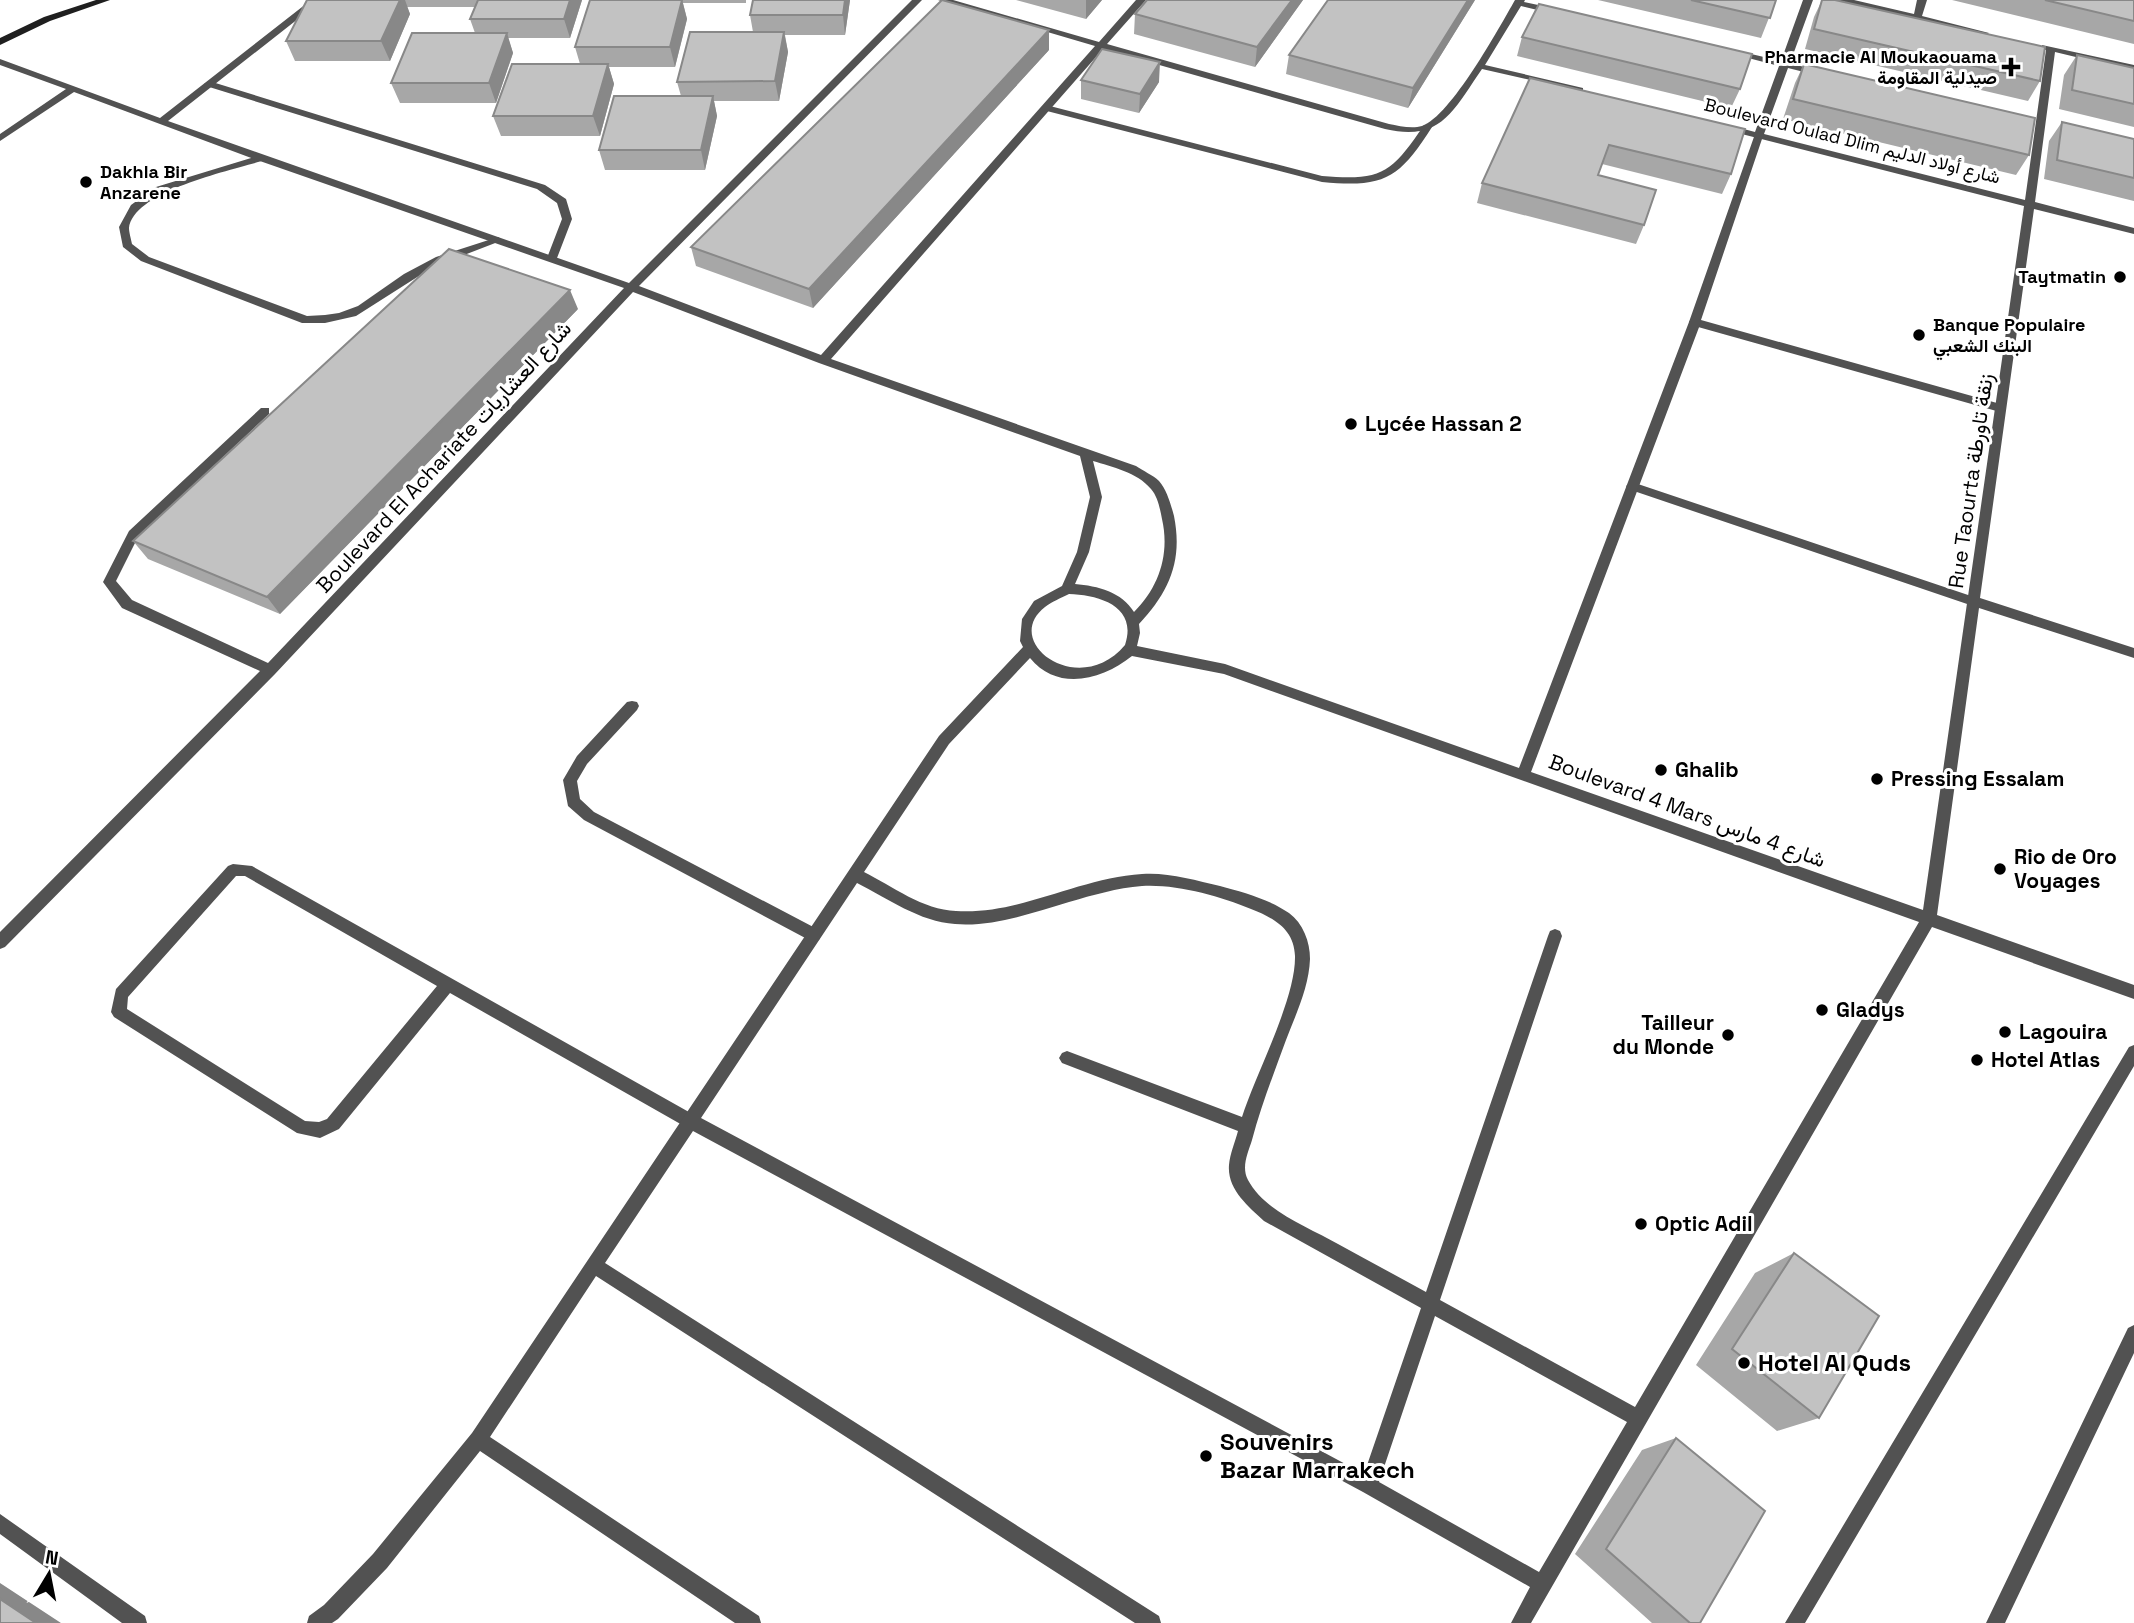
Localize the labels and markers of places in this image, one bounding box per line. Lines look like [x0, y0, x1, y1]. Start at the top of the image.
place label: Pharmacie Al Moukaouama صيدلية المقاومة [1765, 45, 1998, 89]
marker: Pharmacie Al Moukaouama صيدلية المقاومة [2003, 59, 2019, 75]
place label: Dakhla Bir Anzarene [100, 160, 187, 204]
marker: Dakhla Bir Anzarene [78, 174, 94, 190]
place label: Taytmatin [2018, 265, 2106, 288]
marker: Taytmatin [2112, 269, 2128, 285]
place label: Banque Populaire البنك الشعبي [1933, 313, 2085, 361]
marker: Banque Populaire البنك الشعبي [1911, 327, 1927, 343]
place label: Lycée Hassan 2 [1365, 410, 1522, 437]
marker: Lycée Hassan 2 [1343, 416, 1359, 432]
place label: Ghalib [1675, 756, 1739, 783]
marker: Ghalib [1653, 762, 1669, 778]
place label: Pressing Essalam [1891, 765, 2064, 792]
marker: Pressing Essalam [1869, 771, 1885, 787]
place label: Rio de Oro Voyages [2014, 843, 2117, 894]
marker: Rio de Oro Voyages [1992, 861, 2008, 877]
place label: Gladys [1836, 996, 1905, 1023]
marker: Gladys [1814, 1002, 1830, 1018]
place label: Tailleur du Monde [1613, 1009, 1714, 1060]
place label: Lagouira [2019, 1018, 2107, 1045]
marker: Lagouira [1997, 1024, 2013, 1040]
marker: Tailleur du Monde [1720, 1027, 1736, 1043]
place label: Hotel Atlas [1991, 1046, 2100, 1073]
marker: Hotel Atlas [1969, 1052, 1985, 1068]
place label: Optic Adil [1655, 1210, 1753, 1237]
marker: Optic Adil [1633, 1216, 1649, 1232]
place label: Hotel Al Quds [1758, 1347, 1911, 1378]
marker: Hotel Al Quds [1736, 1355, 1752, 1371]
place label: Souvenirs Bazar Marrakech [1220, 1426, 1415, 1485]
marker: Souvenirs Bazar Marrakech [1198, 1448, 1214, 1464]

